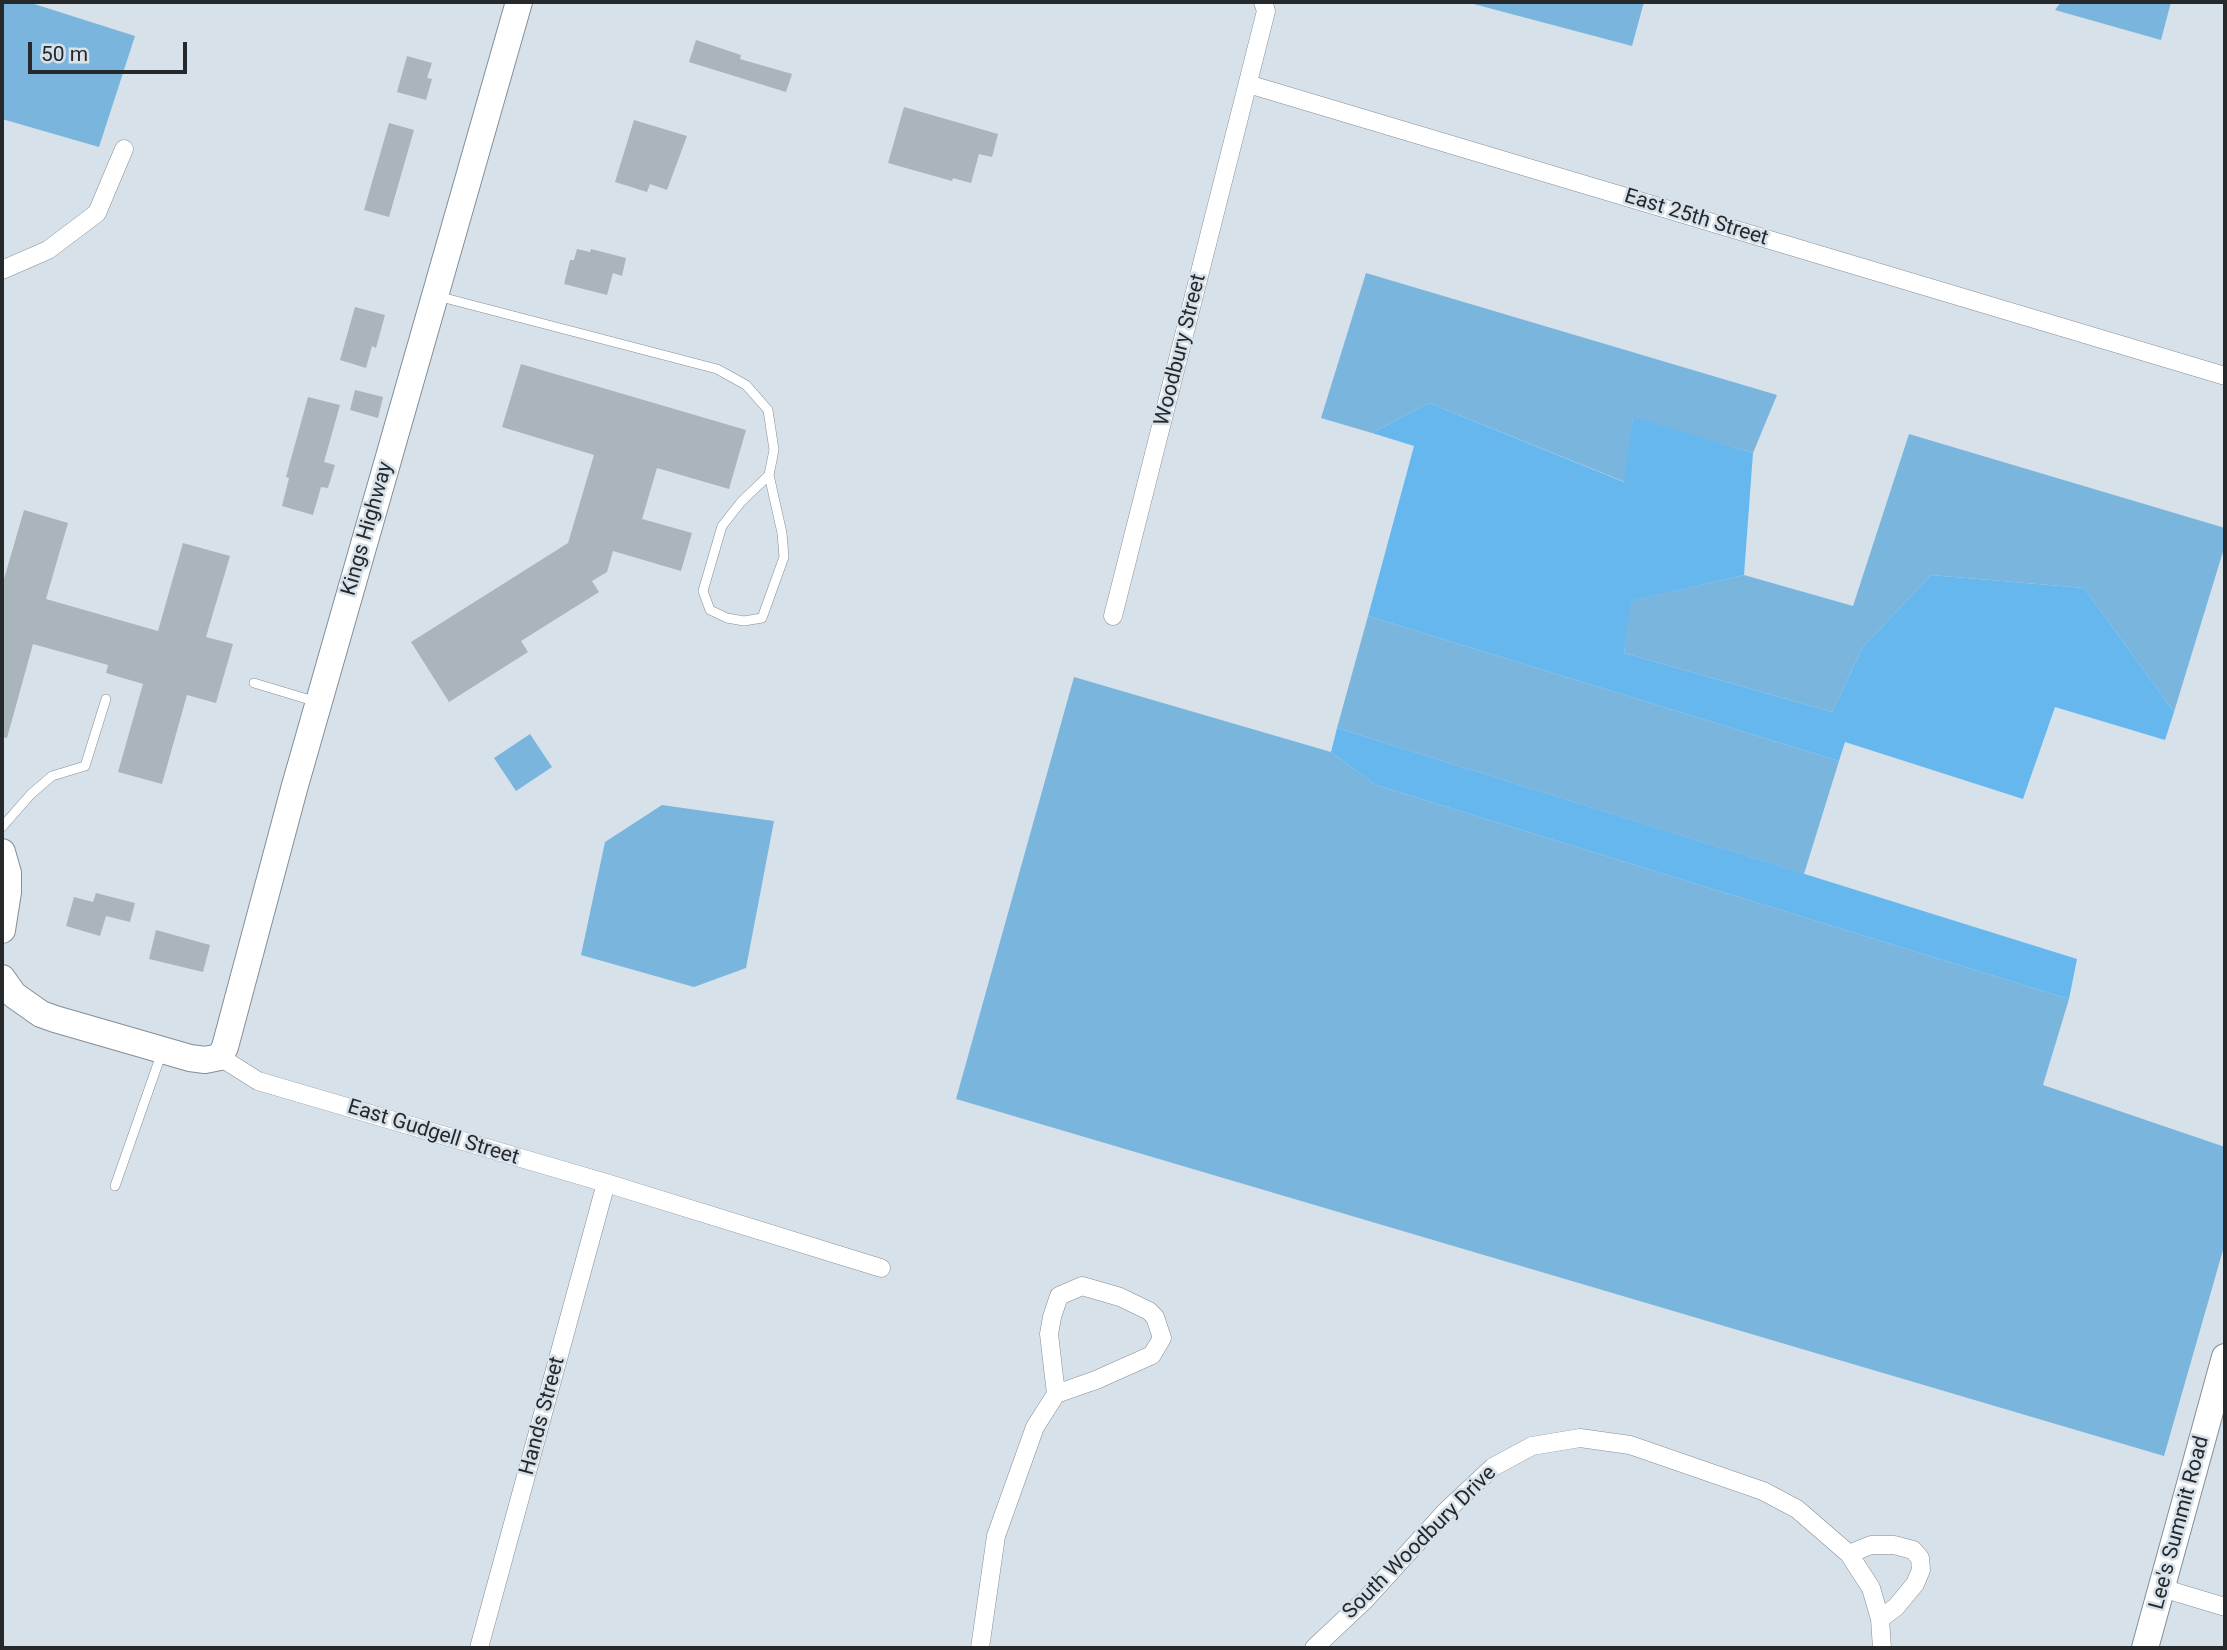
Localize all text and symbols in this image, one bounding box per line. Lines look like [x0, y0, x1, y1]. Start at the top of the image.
scale bar [32, 28, 191, 72]
text: 50 m [41, 42, 88, 66]
street label: East 25th Street [1621, 184, 1771, 252]
street label: Woodbury Street [1150, 272, 1212, 428]
street label: Kings Highway [337, 459, 399, 599]
street label: East Gudgell Street [344, 1095, 522, 1171]
street label: Hands Street [515, 1354, 571, 1478]
street label: Lee's Summit Road [2145, 1433, 2215, 1613]
street label: South Woodbury Drive [1338, 1461, 1502, 1625]

